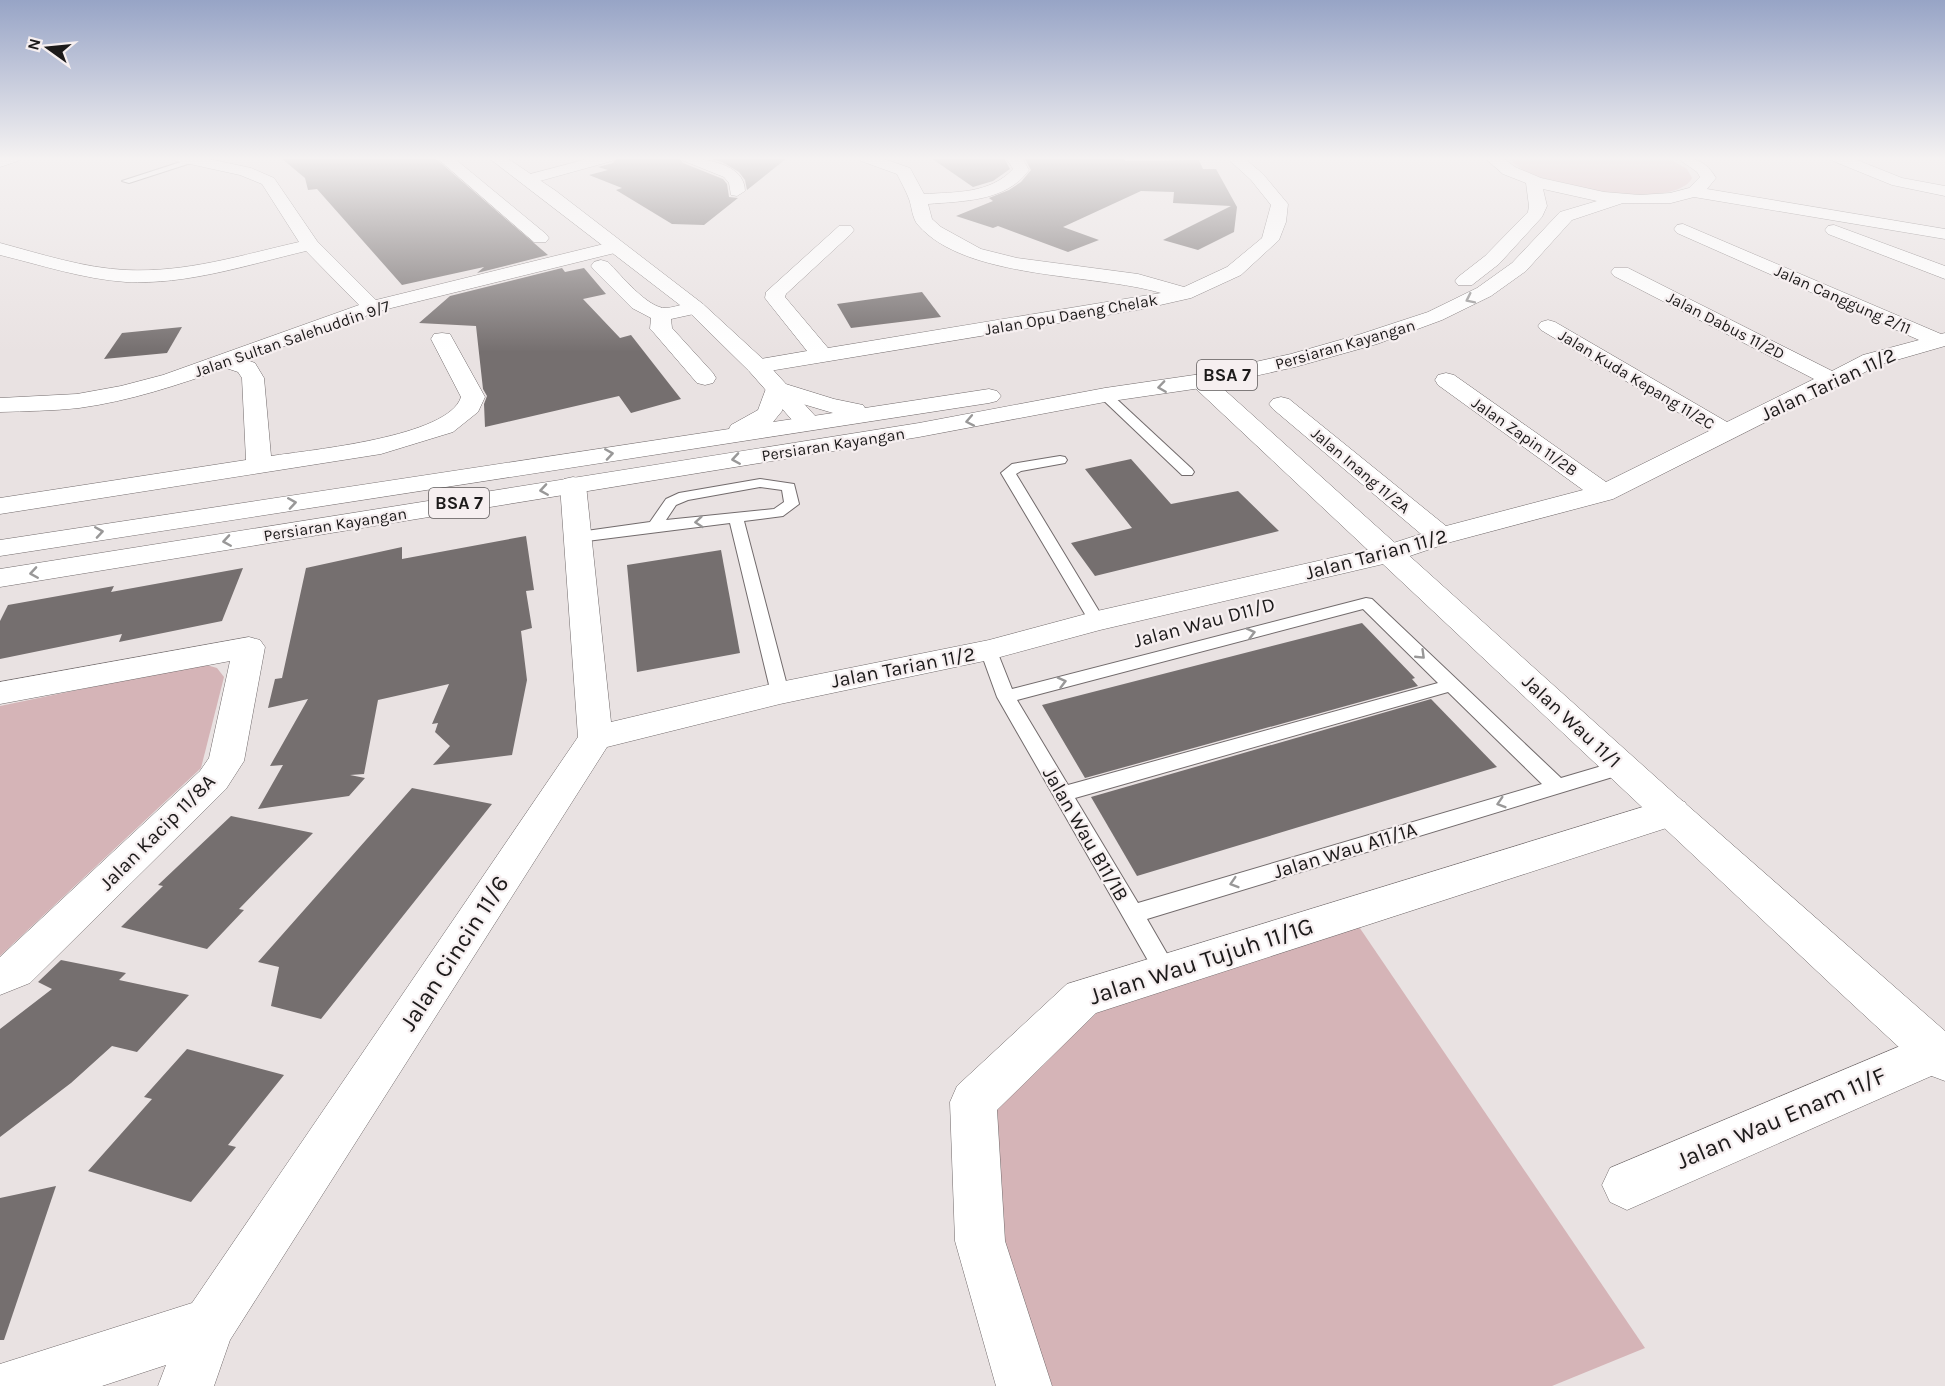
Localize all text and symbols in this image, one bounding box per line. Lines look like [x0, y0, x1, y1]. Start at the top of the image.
north arrow [18, 18, 78, 78]
text: N [23, 36, 45, 52]
street label: Jalan Canggung 2/11 [1772, 261, 1914, 338]
street label: Jalan Dabus 11/2D [1664, 287, 1788, 363]
street label: Jalan Opu Daeng Chelak [983, 290, 1159, 339]
one-way arrow [1466, 292, 1476, 303]
street label: Jalan Sultan Salehuddin 9/7 [192, 296, 393, 381]
street label: Persiaran Kayangan [1273, 315, 1417, 374]
street label: Jalan Kuda Kepang 11/2C [1555, 325, 1718, 434]
street label: Jalan Tarian 11/2 [1757, 343, 1899, 426]
road number: BSA 7 [1197, 360, 1257, 390]
one-way arrow [1158, 380, 1167, 392]
street label: Jalan Zapin 11/2B [1468, 393, 1581, 480]
one-way arrow [966, 414, 976, 427]
street label: Jalan Inang 11/2A [1307, 423, 1414, 517]
street label: Persiaran Kayangan [760, 424, 906, 465]
one-way arrow [604, 448, 614, 461]
one-way arrow [732, 452, 742, 465]
one-way arrow [539, 483, 548, 495]
road number: BSA 7 [429, 488, 489, 518]
one-way arrow [287, 497, 297, 509]
street label: Persiaran Kayangan [262, 504, 408, 545]
one-way arrow [694, 515, 703, 528]
street label: Jalan Tarian 11/2 [1303, 524, 1450, 585]
one-way arrow [95, 527, 104, 539]
one-way arrow [222, 535, 231, 547]
one-way arrow [30, 566, 39, 578]
street label: Jalan Wau D11/D [1131, 592, 1278, 652]
one-way arrow [1246, 627, 1256, 640]
street label: Jalan Tarian 11/2 [829, 642, 977, 693]
one-way arrow [1414, 648, 1425, 659]
street label: Jalan Wau 11/1 [1518, 670, 1626, 773]
one-way arrow [1057, 677, 1067, 689]
street label: Jalan Wau B11/1B [1038, 763, 1133, 905]
street label: Jalan Kacip 11/8A [95, 770, 220, 895]
one-way arrow [1496, 796, 1507, 808]
street label: Jalan Wau A11/1A [1271, 818, 1420, 883]
street label: Jalan Cincin 11/6 [394, 870, 514, 1036]
one-way arrow [1229, 876, 1240, 888]
street label: Jalan Wau Tujuh 11/1G [1085, 912, 1317, 1010]
street label: Jalan Wau Enam 11/F [1672, 1061, 1890, 1175]

